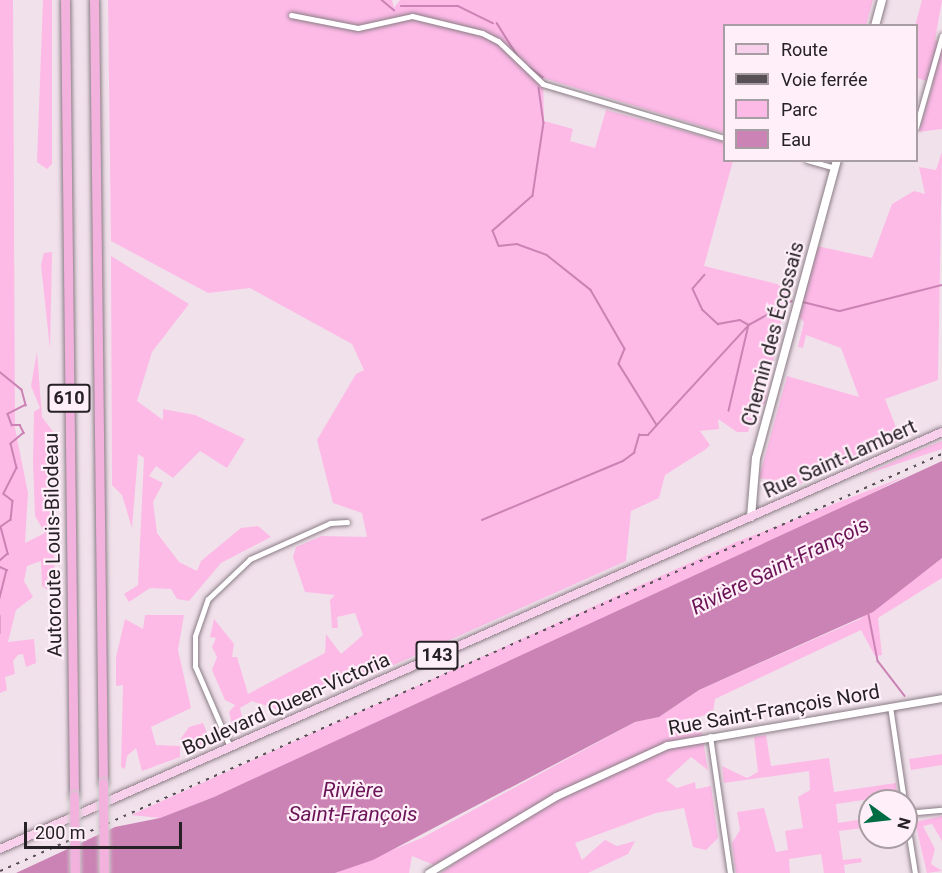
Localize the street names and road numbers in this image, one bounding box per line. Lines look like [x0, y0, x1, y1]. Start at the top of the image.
street label: Chemin des Écossais [737, 239, 809, 429]
road number: 610 [46, 383, 92, 413]
street label: Rue Saint-Lambert [760, 415, 920, 503]
street label: Autoroute Louis-Bilodeau [39, 433, 67, 657]
road number: 143 [414, 640, 460, 670]
street label: Boulevard Queen-Victoria [179, 647, 393, 761]
street label: Rue Saint-François Nord [666, 680, 882, 740]

